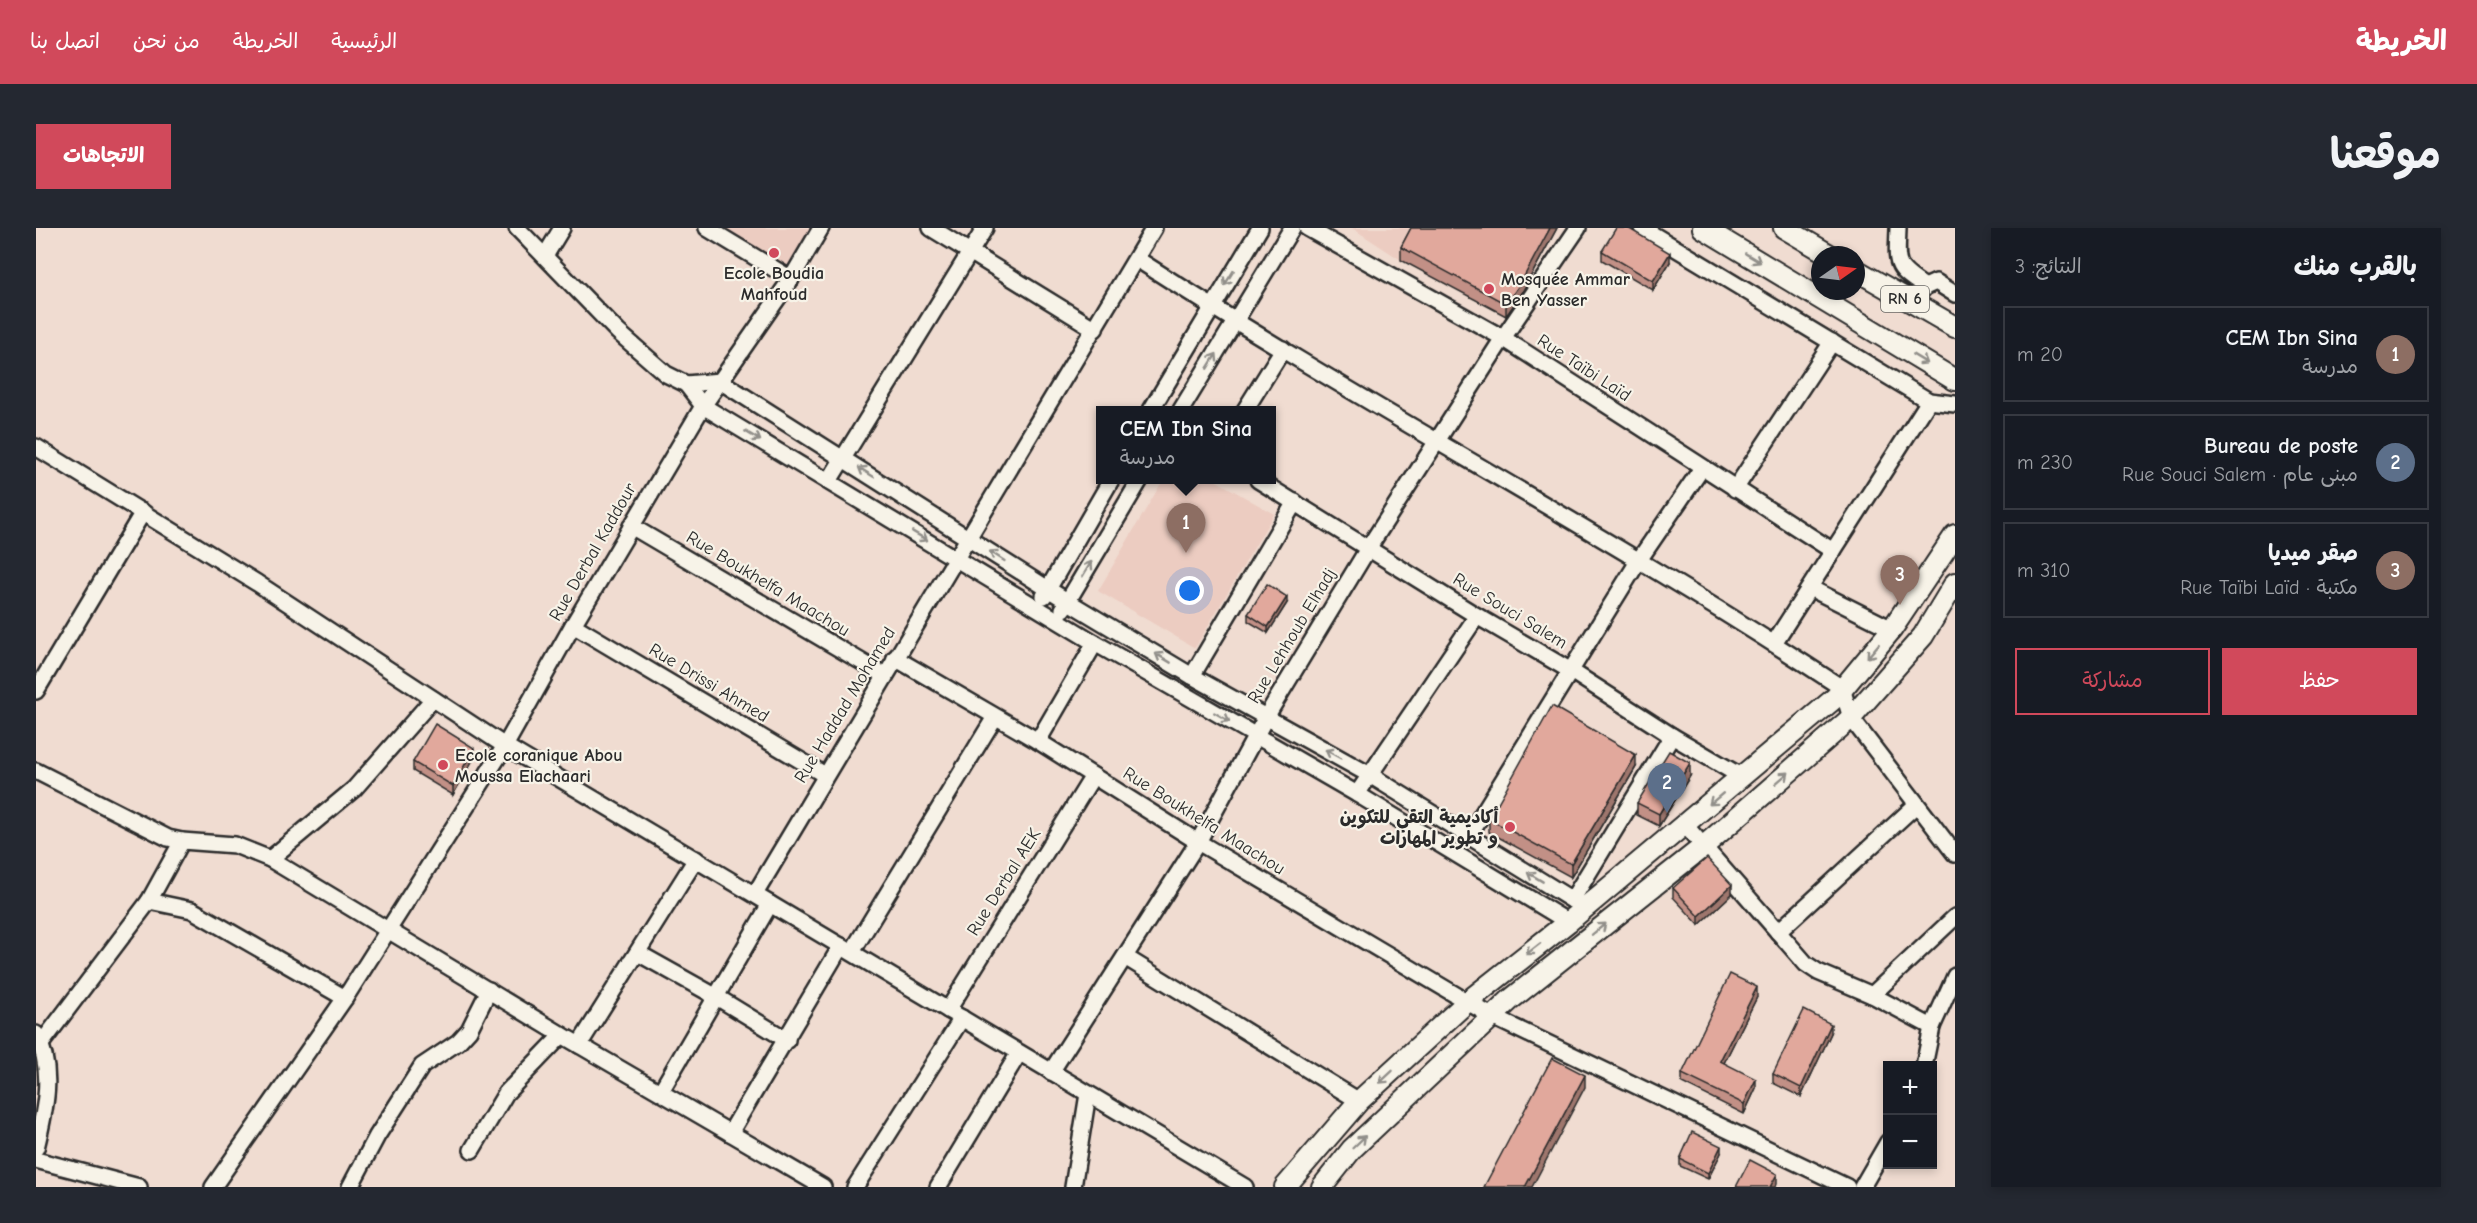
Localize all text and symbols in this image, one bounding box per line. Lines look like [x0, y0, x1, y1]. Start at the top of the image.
text: الخريطة [2356, 25, 2447, 57]
text: اتصل بنا [30, 29, 100, 53]
text: من نحن [133, 29, 200, 53]
text: الخريطة [233, 29, 298, 53]
text: الرئيسية [331, 29, 397, 53]
button: الاتجاهات [36, 124, 171, 189]
text: موقعنا [2330, 130, 2441, 179]
marker: Ecole Boudia Mahfoud [767, 246, 781, 260]
north arrow [1811, 246, 1865, 300]
one-way arrow [1744, 252, 1761, 264]
text: بالقرب منك [2294, 252, 2417, 282]
text: النتائج: 3 [2015, 255, 2082, 278]
place label: Ecole Boudia Mahfoud [724, 263, 824, 305]
one-way arrow [1223, 269, 1235, 286]
place label: Mosquée Ammar Ben Yasser [1501, 269, 1631, 311]
marker: Mosquée Ammar Ben Yasser [1482, 282, 1496, 296]
road number: RN 6 [1881, 286, 1929, 312]
text: CEM Ibn Sina [2225, 325, 2358, 351]
street label: Rue Taïbi Laïd [1533, 330, 1635, 406]
text: 20 m [2017, 343, 2063, 366]
text: 1 [2392, 343, 2399, 366]
one-way arrow [1206, 353, 1218, 370]
one-way arrow [1911, 353, 1928, 365]
text: مدرسة [2302, 355, 2358, 378]
popup [1096, 406, 1276, 484]
text: CEM Ibn Sina [1120, 416, 1252, 442]
one-way arrow [744, 430, 761, 442]
text: Bureau de poste [2204, 433, 2358, 459]
text: مدرسة [1120, 446, 1175, 469]
text: 230 m [2017, 451, 2073, 474]
text: 2 [2391, 451, 2400, 474]
text: مبنى عام · Rue Souci Salem [2122, 463, 2358, 486]
one-way arrow [858, 465, 875, 477]
street label: Rue Derbal Kaddour [545, 479, 641, 625]
pin: 1 [1166, 504, 1206, 553]
street label: Rue Boukhelfa Maachou [683, 527, 853, 641]
one-way arrow [911, 530, 928, 542]
text: صقر ميديا [2268, 540, 2358, 566]
one-way arrow [989, 549, 1006, 562]
pin: 3 [1880, 556, 1920, 605]
text: 310 m [2017, 559, 2070, 582]
text: 3 [2391, 559, 2400, 582]
one-way arrow [1081, 561, 1093, 578]
street label: Rue Lehhoub Elhadj [1243, 565, 1341, 707]
street label: Rue Souci Salem [1449, 569, 1571, 653]
your location [1175, 576, 1204, 605]
text: مكتبة · Rue Taïbi Laïd [2180, 576, 2358, 599]
street label: Rue Haddad Mohamed [790, 623, 900, 787]
street label: Rue Drissi Ahmed [645, 639, 773, 727]
one-way arrow [1866, 643, 1880, 658]
button: مشاركة [2015, 648, 2210, 715]
button: حفظ [2222, 648, 2417, 715]
one-way arrow [1155, 652, 1172, 664]
one-way arrow [1213, 712, 1230, 724]
place label: Ecole coranique Abou Moussa Elachaari [455, 745, 623, 787]
one-way arrow [1325, 748, 1342, 760]
marker: Ecole coranique Abou Moussa Elachaari [436, 758, 450, 772]
street label: Rue Boukhelfa Maachou [1119, 763, 1289, 879]
pin: 2 [1648, 764, 1686, 813]
one-way arrow [1774, 771, 1789, 785]
one-way arrow [1709, 792, 1724, 806]
place label: أكاديمية التقي للتكوين و تطوير المهارات [1340, 806, 1498, 850]
marker: أكاديمية التقي للتكوين و تطوير المهارات [1503, 820, 1517, 834]
street label: Rue Derbal AEK [963, 824, 1045, 940]
one-way arrow [1527, 871, 1544, 883]
one-way arrow [1591, 923, 1607, 936]
one-way arrow [1525, 943, 1541, 956]
map controls [1883, 1061, 1937, 1169]
button: + [1883, 1061, 1937, 1115]
one-way arrow [1378, 1070, 1393, 1084]
button: − [1883, 1115, 1937, 1169]
one-way arrow [1352, 1135, 1367, 1149]

